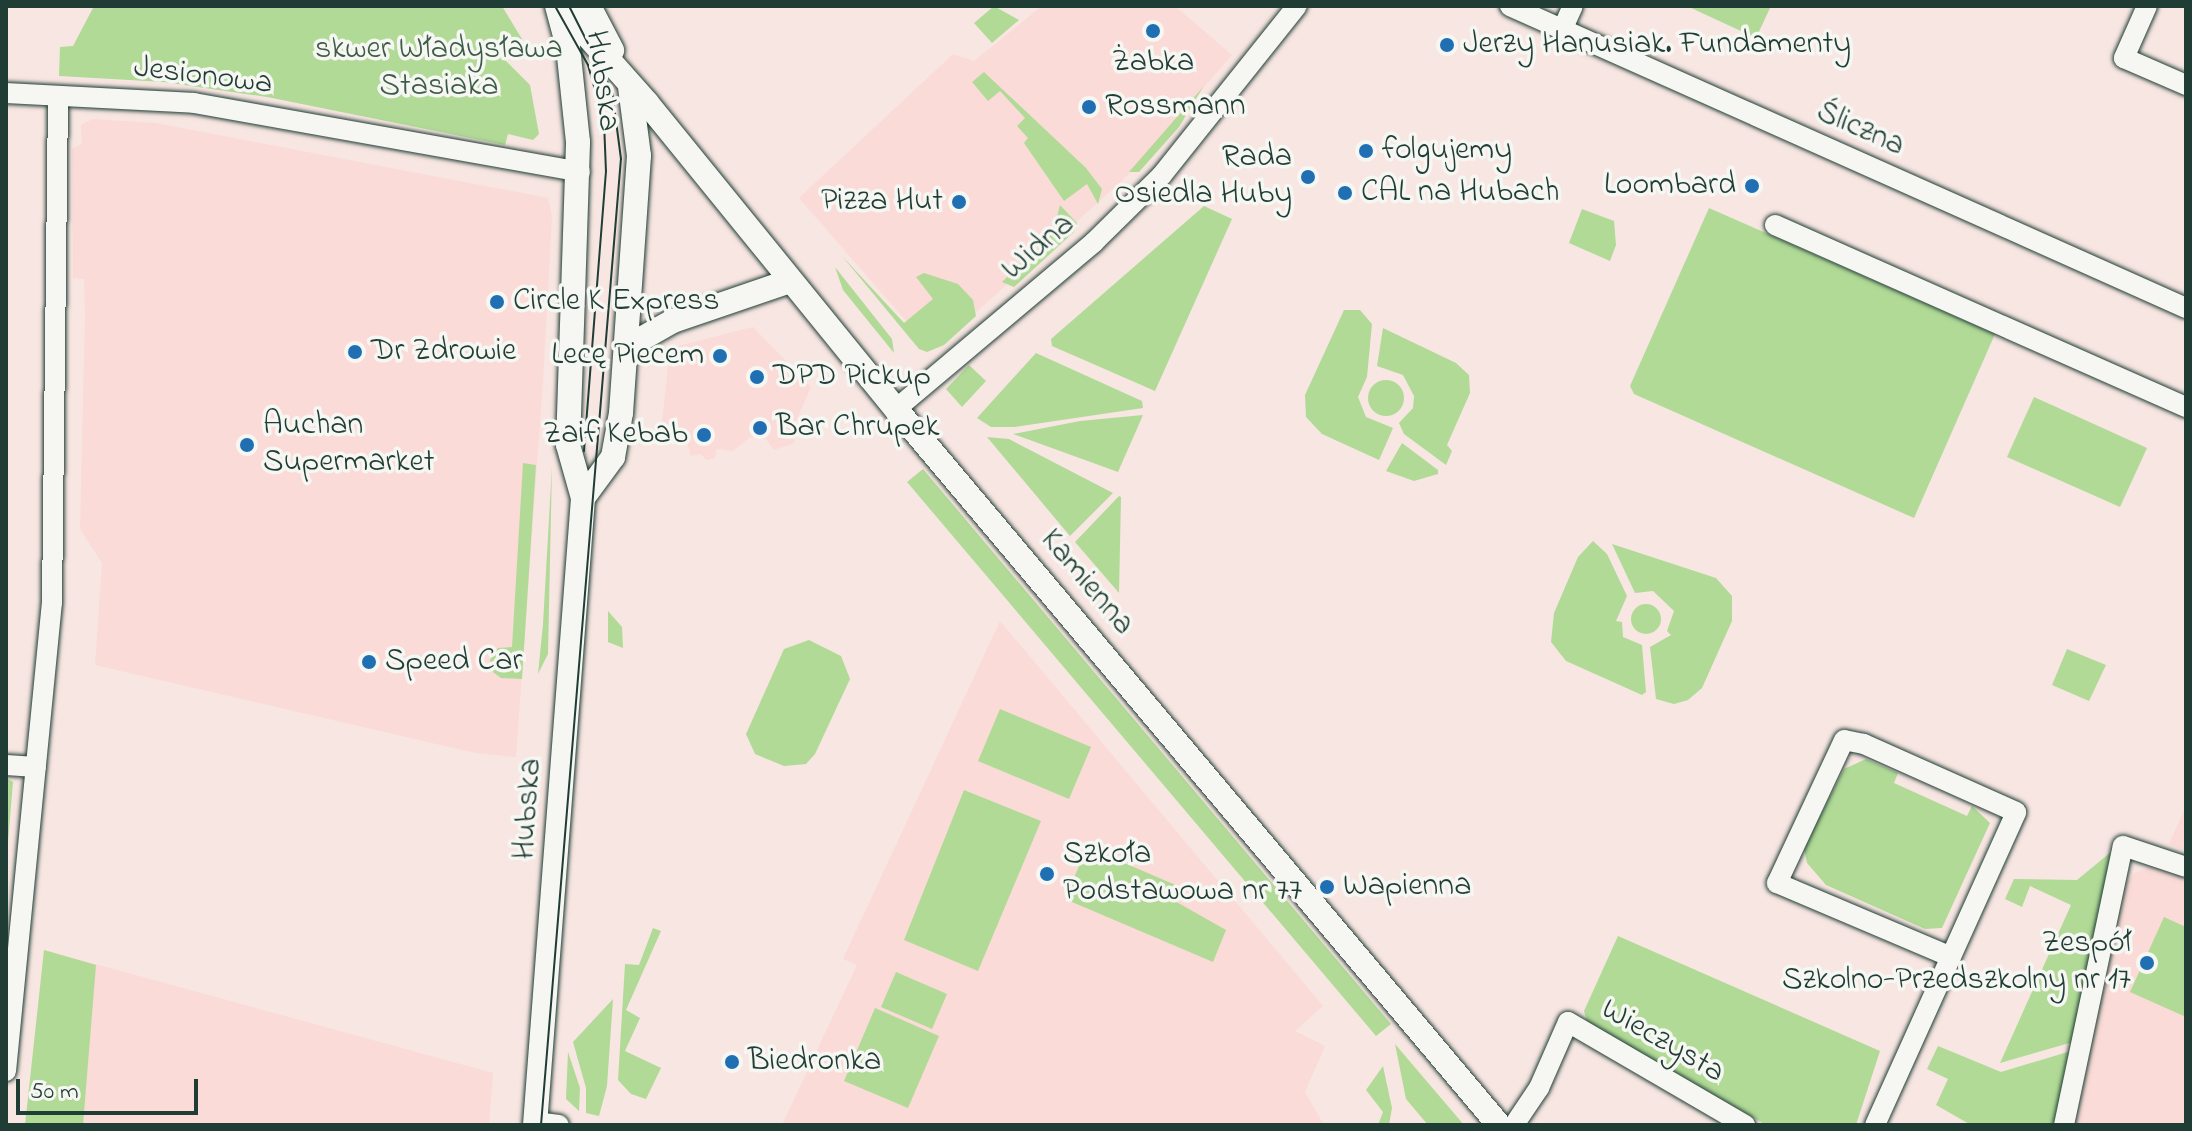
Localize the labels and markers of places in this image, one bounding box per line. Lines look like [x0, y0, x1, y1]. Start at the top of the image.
marker: Żabka [1144, 22, 1162, 40]
place label: Jerzy Hanusiak. Fundamenty [1463, 26, 1851, 64]
marker: Jerzy Hanusiak. Fundamenty [1438, 36, 1456, 54]
place label: Żabka [1112, 44, 1194, 82]
place label: Rossmann [1105, 88, 1246, 126]
marker: Rossmann [1080, 98, 1098, 116]
place label: folgujemy [1382, 132, 1512, 170]
place label: Rada Osiedla Huby [1114, 140, 1292, 215]
marker: folgujemy [1357, 142, 1375, 160]
place label: Loombard [1604, 167, 1736, 205]
marker: Rada Osiedla Huby [1299, 168, 1317, 186]
place label: CAL na Hubach [1361, 174, 1560, 212]
marker: Loombard [1743, 177, 1761, 195]
place label: Pizza Hut [821, 183, 943, 221]
marker: CAL na Hubach [1336, 184, 1354, 202]
marker: Pizza Hut [950, 193, 968, 211]
place label: Circle K Express [513, 283, 720, 321]
marker: Circle K Express [488, 293, 506, 311]
place label: Dr Zdrowie [371, 333, 516, 371]
place label: Lecę Piecem [551, 337, 704, 375]
marker: Dr Zdrowie [346, 343, 364, 361]
marker: Lecę Piecem [711, 347, 729, 365]
place label: DPD Pickup [773, 358, 931, 396]
marker: DPD Pickup [748, 368, 766, 386]
place label: Auchan Supermarket [263, 408, 435, 483]
place label: Bar Chrupek [776, 409, 939, 447]
place label: Zaif Kebab [543, 416, 688, 454]
marker: Bar Chrupek [751, 419, 769, 437]
marker: Zaif Kebab [695, 426, 713, 444]
marker: Auchan Supermarket [238, 436, 256, 454]
place label: Speed Car [385, 643, 522, 681]
marker: Speed Car [360, 653, 378, 671]
place label: Szkoła Podstawowa nr 77 [1063, 837, 1302, 912]
marker: Szkoła Podstawowa nr 77 [1038, 865, 1056, 883]
place label: Wapienna [1343, 868, 1471, 906]
marker: Wapienna [1318, 878, 1336, 896]
place label: Zespół Szkolno-Przedszkolny nr 17 [1782, 926, 2131, 1001]
marker: Zespół Szkolno-Przedszkolny nr 17 [2138, 954, 2156, 972]
place label: Biedronka [748, 1043, 881, 1081]
marker: Biedronka [723, 1053, 741, 1071]

